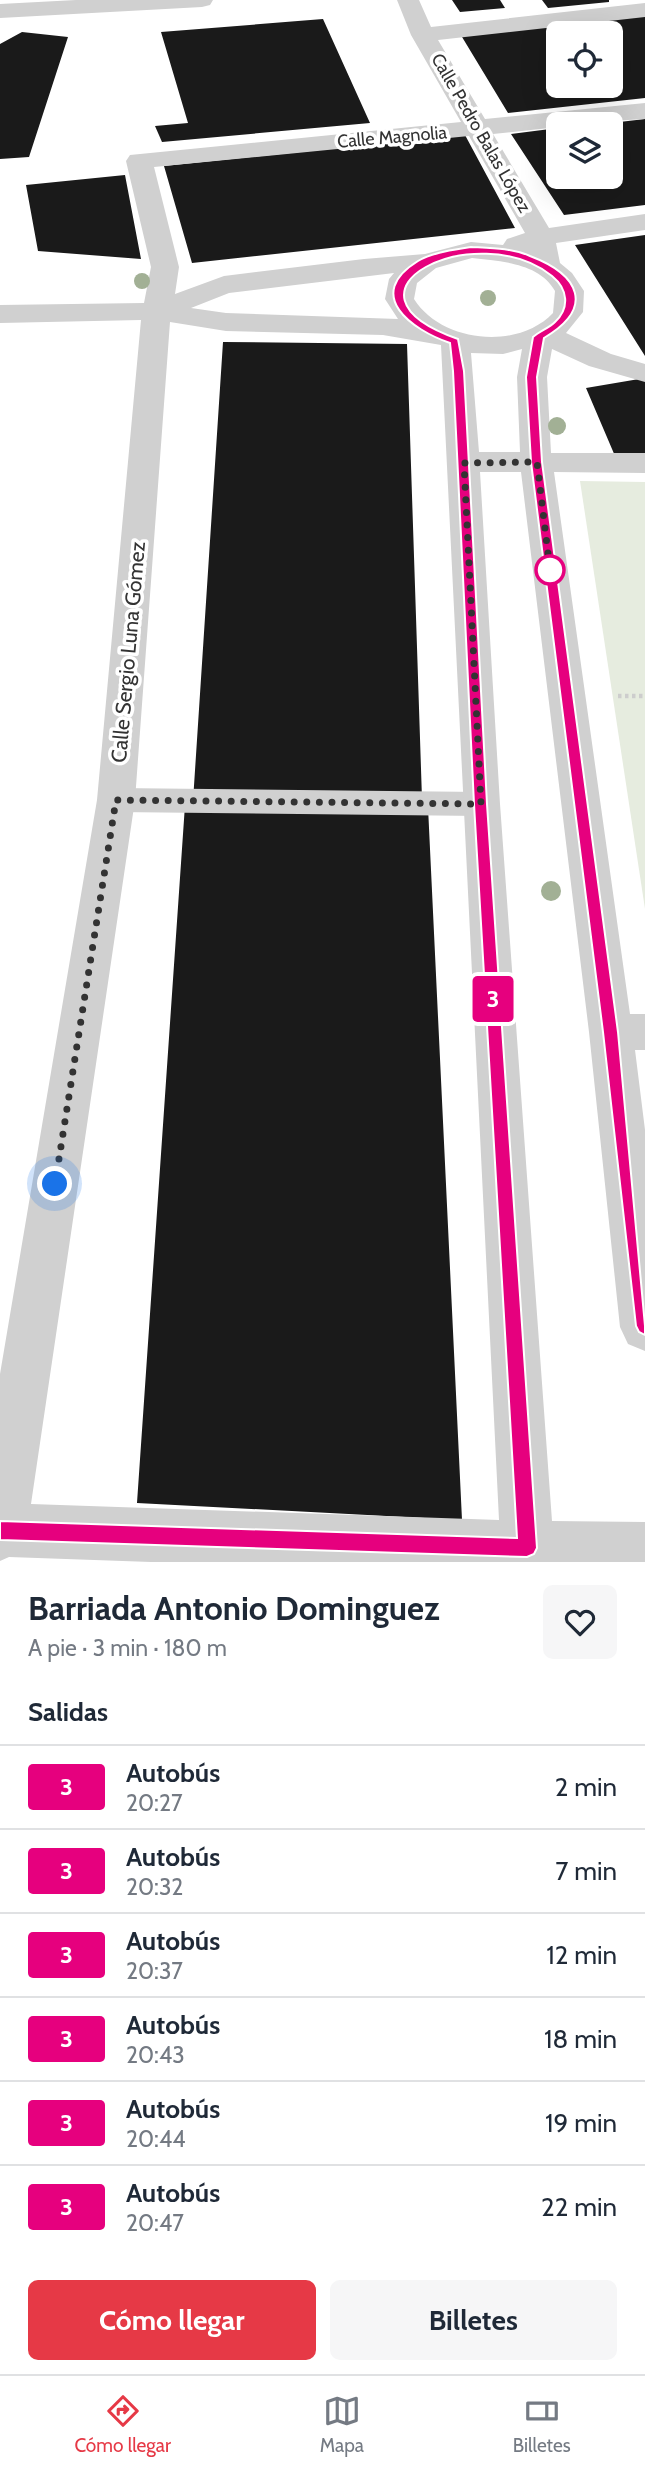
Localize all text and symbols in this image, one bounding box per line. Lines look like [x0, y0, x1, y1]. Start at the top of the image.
map controls [546, 21, 623, 189]
button: locate [546, 21, 623, 98]
street label: Calle Pedro Balas López [426, 49, 536, 217]
button: layers [546, 112, 623, 189]
street label: Calle Magnolia [336, 121, 448, 153]
street label: Calle Sergio Luna Gómez [106, 540, 150, 764]
unlabelled marker [535, 555, 565, 585]
line badge: 3 [470, 976, 516, 1022]
text: 3 [487, 984, 499, 1013]
your location [37, 1166, 72, 1201]
button: heart [543, 1585, 617, 1659]
text: Barriada Antonio Dominguez [28, 1588, 440, 1628]
text: A pie · 3 min · 180 m [28, 1634, 227, 1662]
text: Salidas [28, 1696, 108, 1728]
text: Autobús [126, 1757, 220, 1789]
text: 2 min [555, 1771, 617, 1803]
text: 3 [60, 1772, 73, 1801]
text: 20:27 [126, 1789, 183, 1817]
text: Autobús [126, 1841, 220, 1873]
text: 7 min [555, 1855, 617, 1887]
text: 3 [60, 1856, 73, 1885]
text: 20:32 [126, 1873, 183, 1901]
text: Autobús [126, 1925, 220, 1957]
text: 12 min [546, 1939, 617, 1971]
text: 3 [60, 1940, 73, 1969]
text: 20:37 [126, 1957, 183, 1985]
text: Autobús [126, 2009, 220, 2041]
text: 18 min [544, 2023, 617, 2055]
text: 3 [60, 2024, 73, 2053]
text: 20:43 [126, 2041, 185, 2069]
text: Autobús [126, 2093, 220, 2125]
text: 19 min [545, 2107, 617, 2139]
text: 3 [60, 2108, 73, 2137]
text: 20:44 [126, 2125, 185, 2153]
text: Autobús [126, 2177, 220, 2209]
text: 22 min [541, 2191, 617, 2223]
text: 3 [60, 2192, 73, 2221]
text: 20:47 [126, 2209, 184, 2237]
button: Cómo llegar [28, 2280, 316, 2360]
button: Billetes [330, 2280, 617, 2360]
tab: Cómo llegar [74, 2392, 171, 2457]
tab: Mapa [320, 2392, 364, 2457]
tab: Billetes [513, 2392, 571, 2457]

